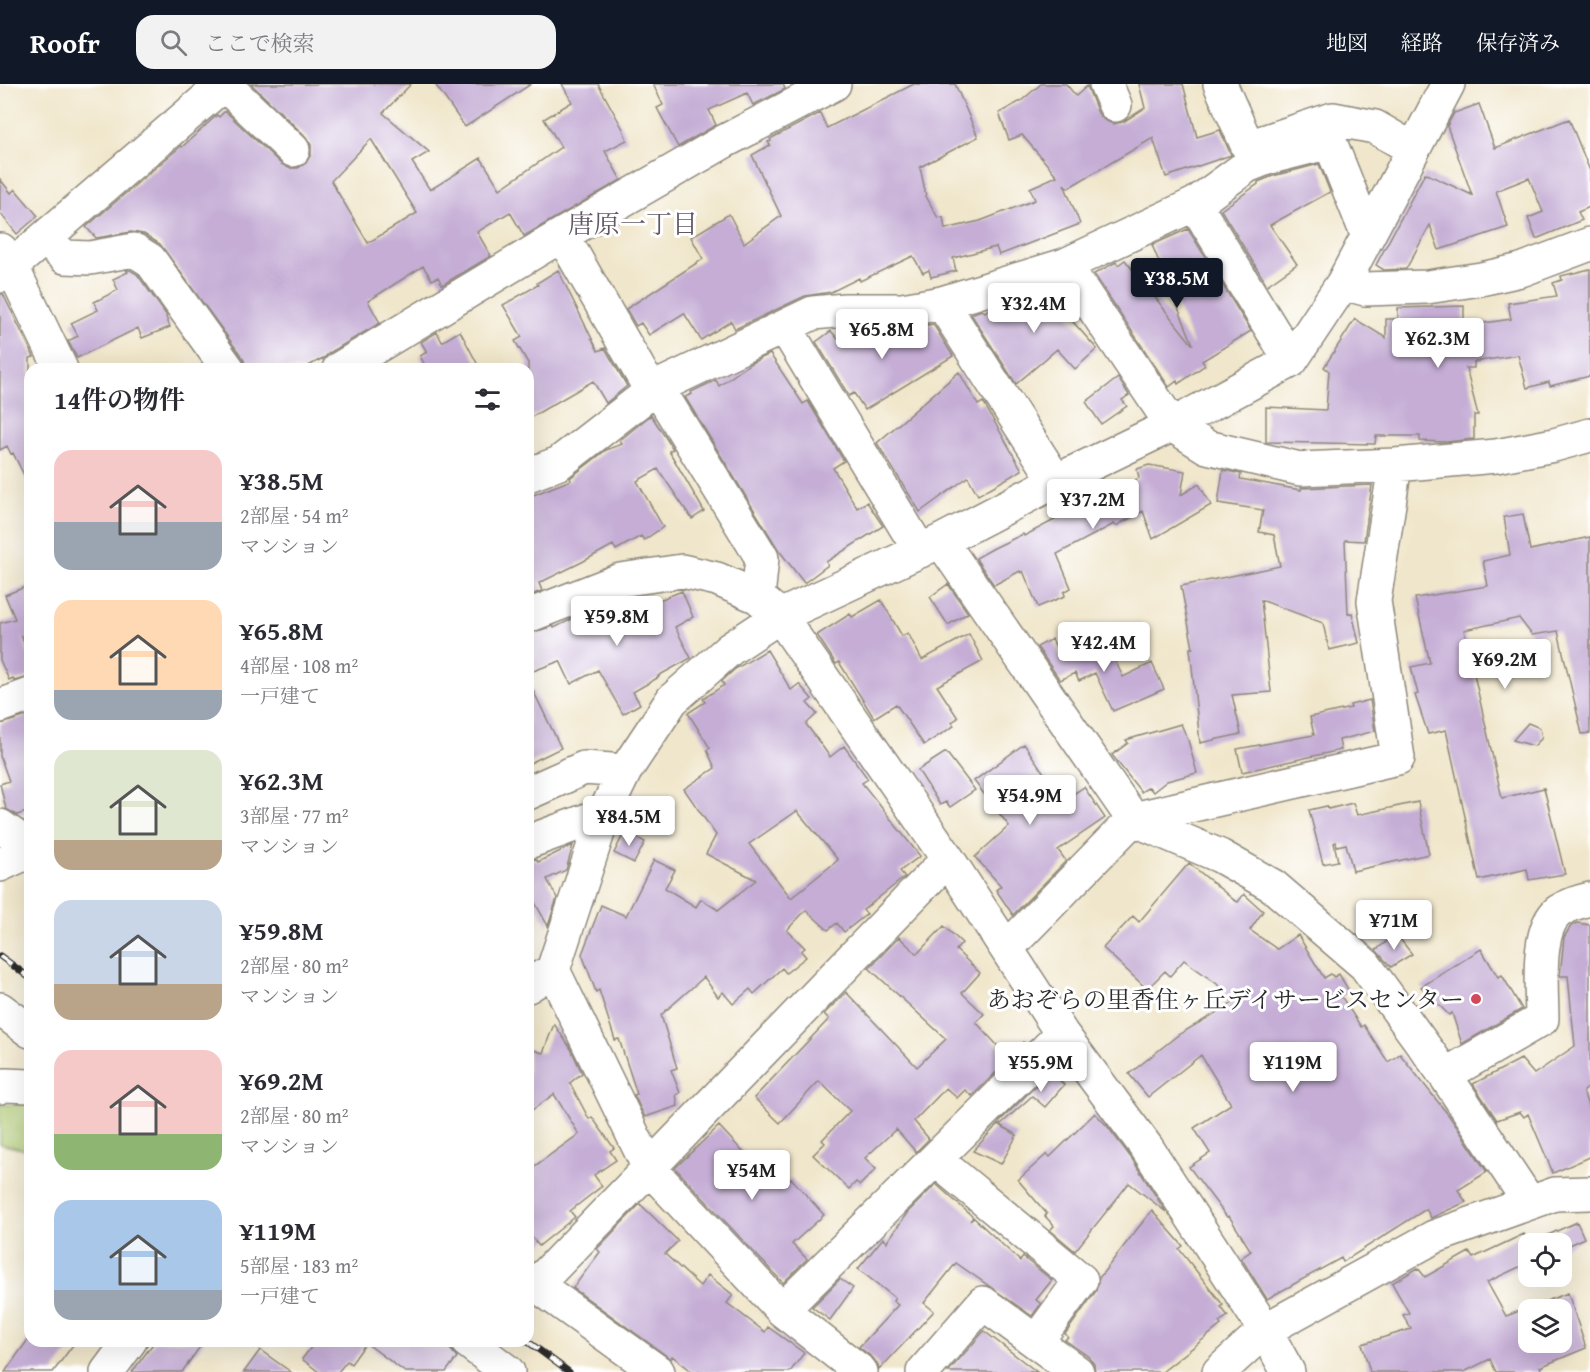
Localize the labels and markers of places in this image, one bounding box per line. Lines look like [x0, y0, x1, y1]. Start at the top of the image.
pin: ¥38.5M [1128, 258, 1226, 309]
pin: ¥32.4M [985, 283, 1083, 334]
pin: ¥65.8M [833, 309, 931, 360]
pin: ¥62.3M [1389, 318, 1487, 369]
pin: ¥37.2M [1044, 479, 1142, 530]
pin: ¥59.8M [568, 596, 666, 647]
pin: ¥42.4M [1055, 622, 1153, 673]
pin: ¥69.2M [1456, 639, 1554, 690]
pin: ¥54.9M [981, 775, 1079, 826]
pin: ¥84.5M [580, 796, 678, 847]
pin: ¥71M [1358, 900, 1430, 951]
place label: あおぞらの里香住ヶ丘デイサービスセンター [987, 982, 1464, 1017]
marker: あおぞらの里香住ヶ丘デイサービスセンター [1469, 992, 1483, 1006]
pin: ¥55.9M [992, 1042, 1090, 1093]
pin: ¥119M [1251, 1042, 1335, 1093]
pin: ¥54M [716, 1150, 788, 1201]

